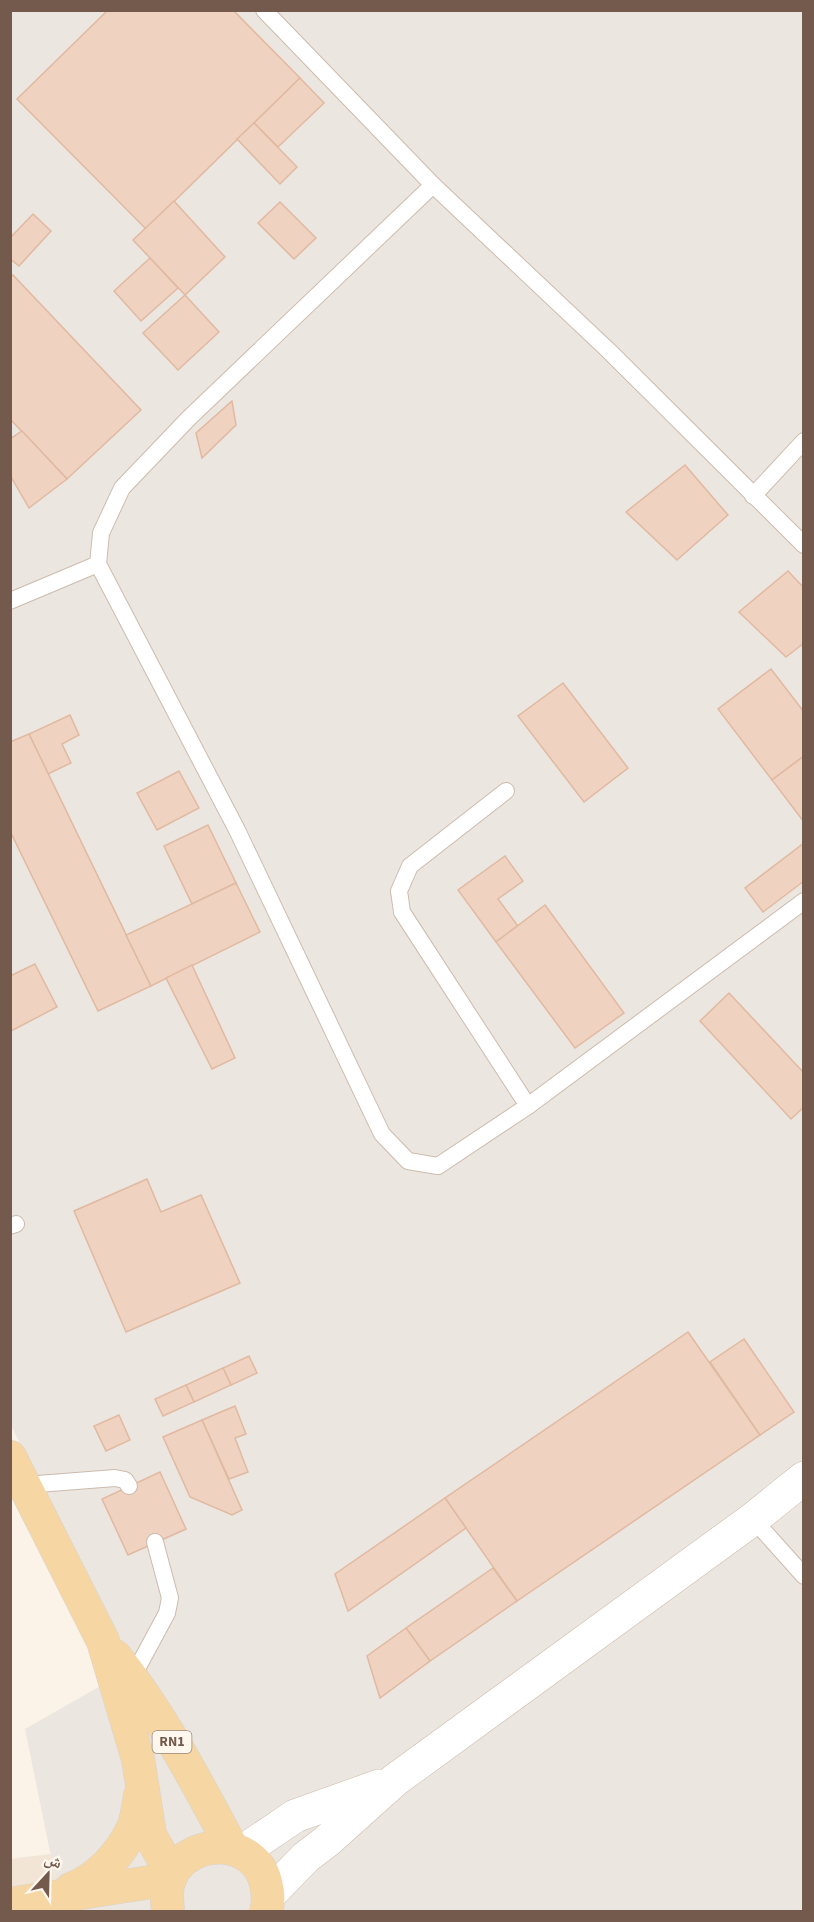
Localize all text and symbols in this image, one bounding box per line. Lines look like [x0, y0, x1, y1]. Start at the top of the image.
road number: RN1 [152, 1731, 192, 1753]
north arrow [18, 1844, 78, 1904]
text: ش [41, 1848, 65, 1874]

